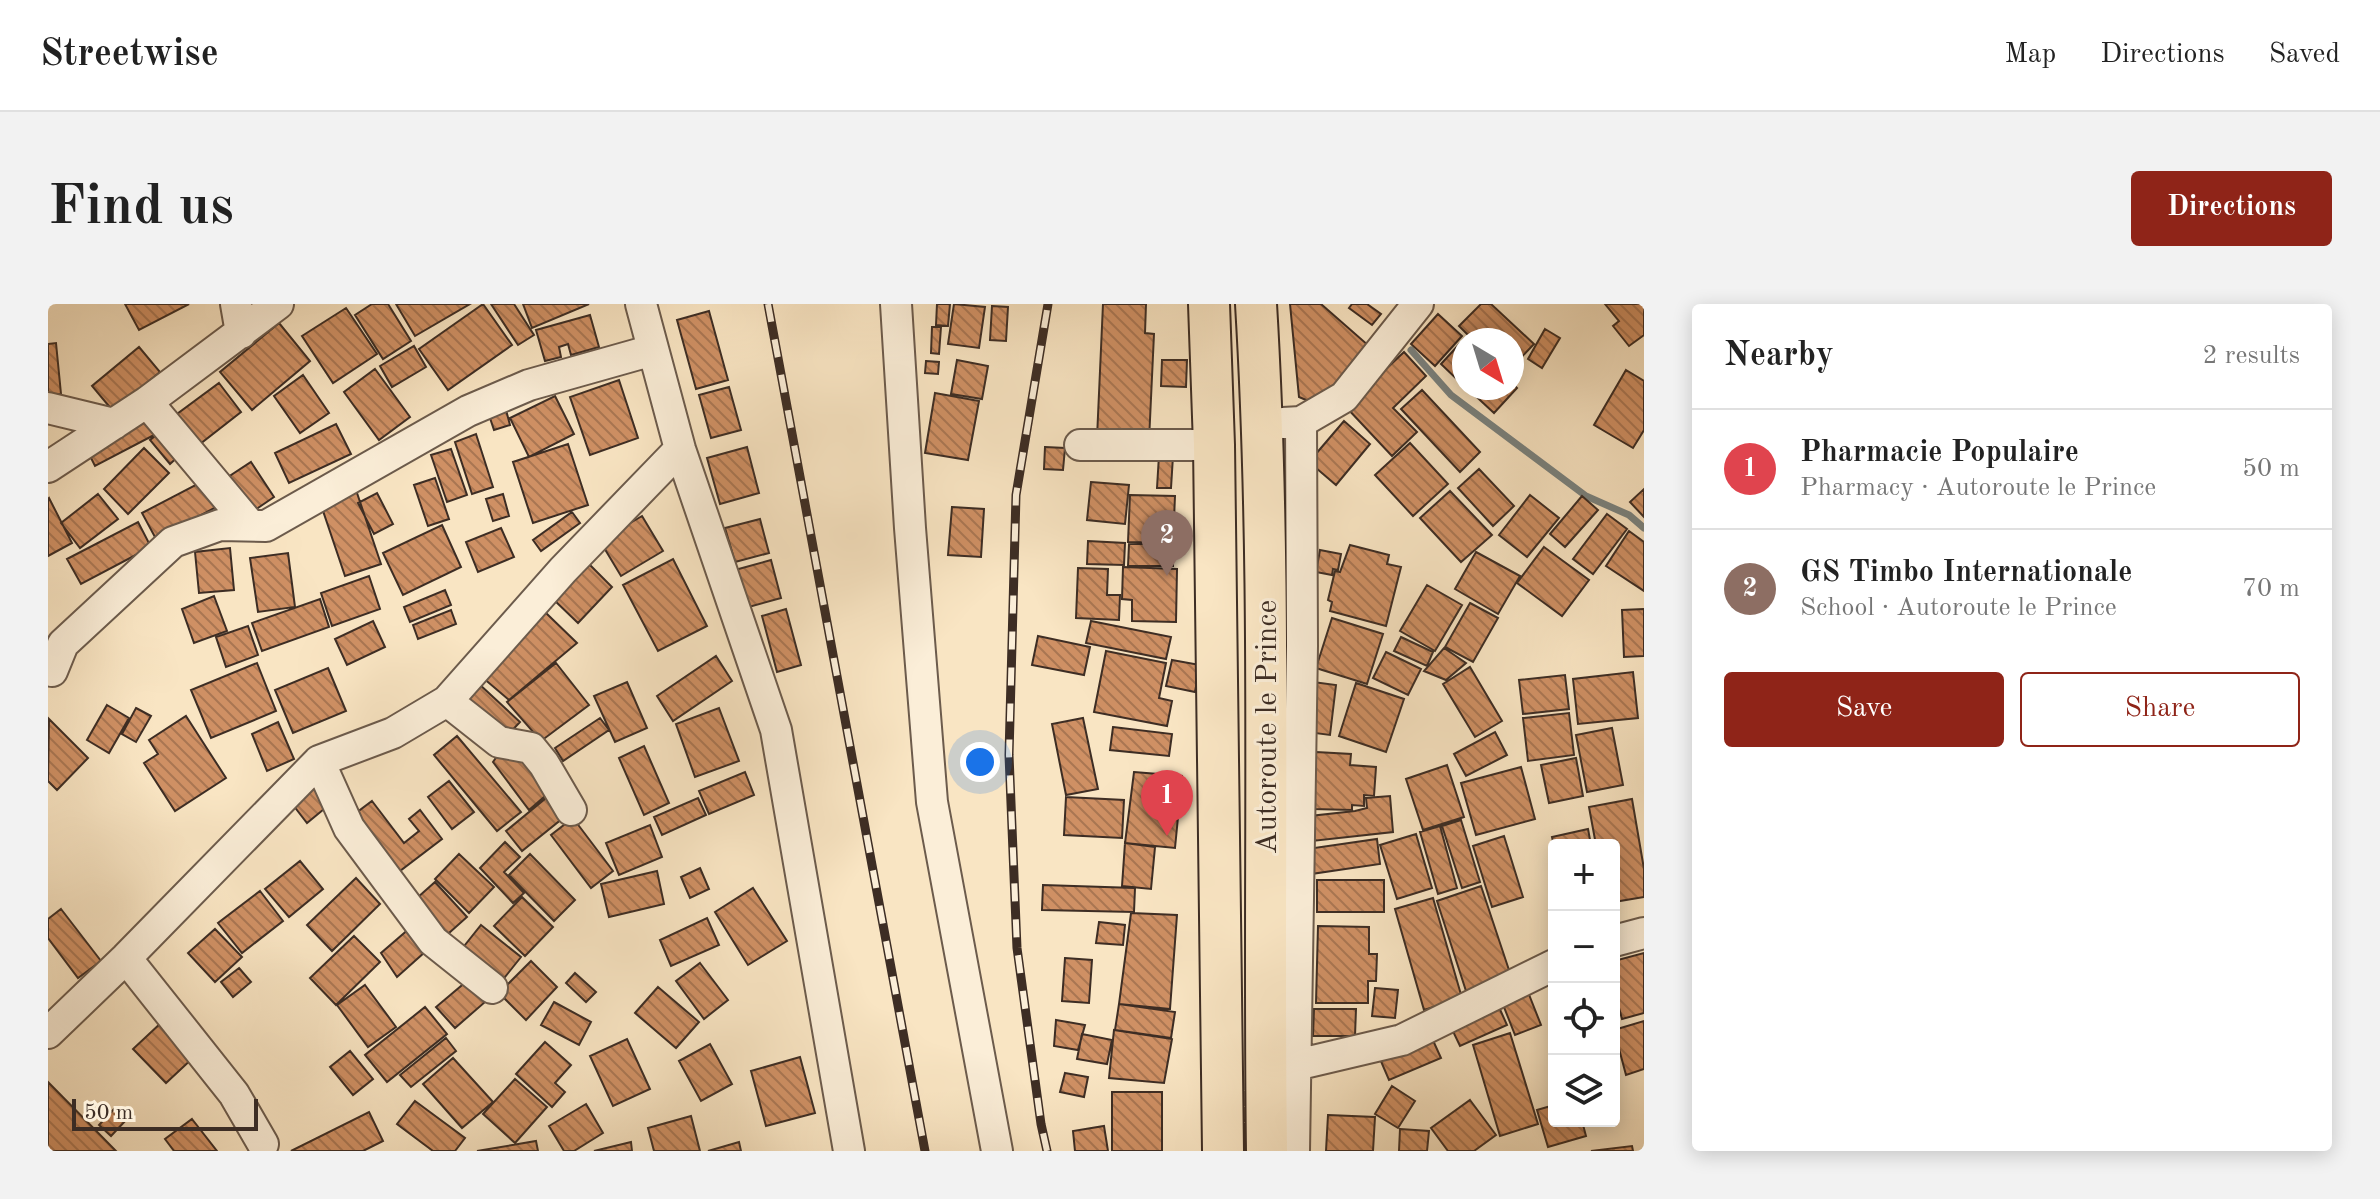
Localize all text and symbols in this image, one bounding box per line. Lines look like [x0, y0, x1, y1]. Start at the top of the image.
text: Streetwise [40, 36, 219, 74]
text: Map [2004, 41, 2056, 69]
text: Directions [2100, 41, 2225, 69]
text: Saved [2269, 41, 2340, 69]
button: Directions [2131, 171, 2332, 246]
text: Find us [48, 180, 234, 236]
north arrow [1452, 328, 1524, 400]
text: Nearby [1724, 339, 1834, 373]
text: 2 results [2202, 343, 2300, 369]
text: Pharmacie Populaire [1800, 438, 2079, 468]
text: 1 [1742, 456, 1758, 482]
text: 50 m [2242, 456, 2300, 482]
text: Pharmacy · Autoroute le Prince [1800, 475, 2156, 501]
pin: 2 [1141, 510, 1193, 576]
text: GS Timbo Internationale [1800, 558, 2132, 588]
text: 2 [1742, 576, 1758, 602]
text: 70 m [2242, 576, 2300, 602]
text: School · Autoroute le Prince [1800, 595, 2117, 621]
street label: Autoroute le Prince [1253, 600, 1283, 854]
button: Save [1724, 672, 2004, 747]
button: Share [2020, 672, 2300, 747]
your location [960, 742, 1000, 782]
pin: 1 [1141, 770, 1193, 836]
map controls [1548, 839, 1620, 1127]
button: + [1548, 839, 1620, 911]
button: − [1548, 911, 1620, 983]
button: locate [1548, 983, 1620, 1055]
button: layers [1548, 1055, 1620, 1127]
scale bar [72, 1095, 258, 1131]
text: 50 m [84, 1102, 133, 1124]

